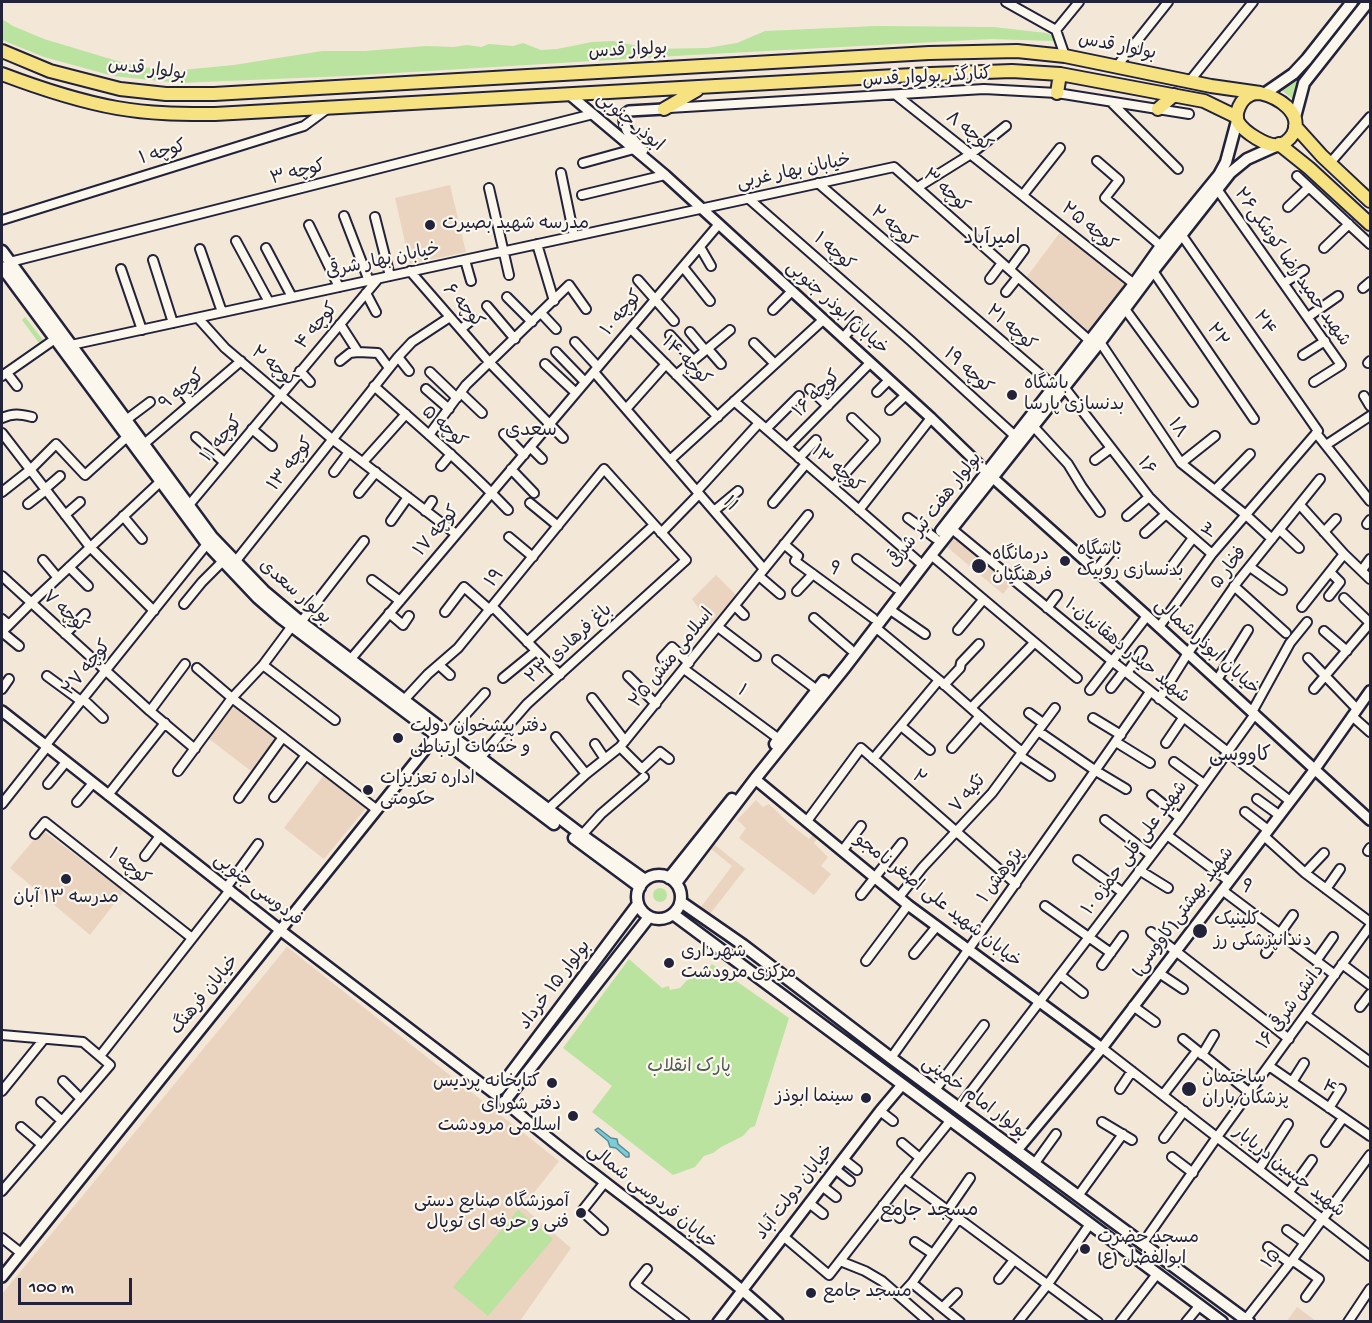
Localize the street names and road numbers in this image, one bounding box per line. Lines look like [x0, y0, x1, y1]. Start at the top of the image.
street label: بولوار قدس [1076, 30, 1158, 66]
street label: بولوار قدس [588, 39, 668, 65]
street label: بولوار قدس [107, 55, 187, 87]
street label: کنارگذر بولوار قدس [862, 65, 992, 93]
street label: ابوذر جنوبی [591, 88, 667, 158]
street label: کوچه ۸ [940, 108, 996, 158]
street label: کوچه ۱ [137, 137, 189, 171]
street label: خیابان بهار غربی [735, 150, 853, 196]
street label: کوچه ۳ [268, 157, 328, 191]
street label: کوچه ۳ [917, 165, 973, 219]
street label: شهید حمید رضا کوشکی۲۶ [1228, 184, 1354, 352]
street label: کوچه ۲۵ [1056, 199, 1120, 257]
street label: کوچه ۲ [865, 202, 919, 254]
street label: کوچه ۱ [808, 229, 858, 277]
street label: خیابان بهار شرقی [324, 239, 442, 285]
street label: خیابان ابوذر جنوبی [780, 257, 892, 361]
street label: کوچه ۶ [437, 280, 487, 334]
street label: کوچه ۱۰ [598, 287, 648, 341]
street label: کوچه ۴ [292, 299, 344, 355]
street label: کوچه ۲۱ [980, 301, 1040, 357]
street label: ۲۴ [1247, 307, 1279, 341]
street label: ۲۲ [1200, 320, 1232, 352]
street label: کوچه ۱۴ [656, 333, 714, 391]
street label: کوچه ۲ [246, 343, 300, 393]
street label: کوچه ۱۹ [938, 344, 996, 400]
street label: کوچه ۹ [156, 366, 210, 416]
street label: کوچه ۱۶ [790, 367, 846, 423]
street label: کوچه ۵ [416, 402, 470, 454]
street label: کوچه ۱۱ [197, 412, 249, 468]
street label: ۱۸ [1162, 415, 1190, 443]
street label: کوچه ۱۳ [264, 434, 320, 496]
street label: کوچه ۱۳ [805, 441, 867, 499]
street label: بولوار هفت تیر شرقی [884, 449, 988, 573]
street label: ۱۶ [1131, 454, 1159, 480]
street label: ۱۱ [717, 493, 741, 517]
street label: کوچه ۱۷ [410, 502, 466, 562]
street label: ۳ [1199, 519, 1225, 545]
street label: فخار ۵ [1207, 543, 1253, 595]
street label: بولوار سعدی [253, 556, 335, 630]
street label: ۹ [822, 558, 844, 582]
street label: ۱۹ [482, 565, 510, 593]
street label: کوچه ۷ [37, 587, 91, 639]
street label: شهید حیدر دهقانیان۱۰ [1059, 595, 1193, 709]
street label: خیابان ابوذر شمالی [1149, 595, 1263, 701]
street label: باغ فرهادی ۲۳ [522, 600, 618, 690]
street label: اسلامی منش ۲۵ [626, 605, 720, 713]
street label: کوچه ۲۷ [59, 637, 117, 701]
street label: ۱ [732, 681, 750, 703]
street label: ۲ [906, 767, 930, 791]
street label: تکیه ۷ [947, 771, 991, 819]
street label: شهید علی قلی حمزه ۱۰ [1079, 778, 1193, 920]
street label: خیابان شهید علی اصغر نامجو [849, 830, 1025, 974]
street label: پژوهش ۱ [974, 844, 1030, 908]
street label: شهید بهشتی(کاووسی) [1128, 844, 1240, 982]
street label: کوچه ۱ [103, 845, 153, 891]
street label: فردوسی جنوبی [208, 850, 306, 932]
street label: ۹ [1234, 876, 1256, 900]
street label: بولوار ۱۵ خرداد [515, 937, 597, 1035]
street label: خیابان فرهنگ [167, 952, 245, 1040]
street label: دانش شرقی ۱۶ [1254, 961, 1330, 1055]
street label: بولوار امام خمینی [917, 1053, 1031, 1145]
street label: ۴ [1316, 1076, 1340, 1102]
street label: شهید حسین دریابار [1228, 1123, 1348, 1223]
street label: خیابان فردوسی شمالی [582, 1141, 720, 1255]
street label: خیابان دولت آباد [752, 1141, 840, 1245]
street label: ۱۵ [1259, 1246, 1287, 1274]

